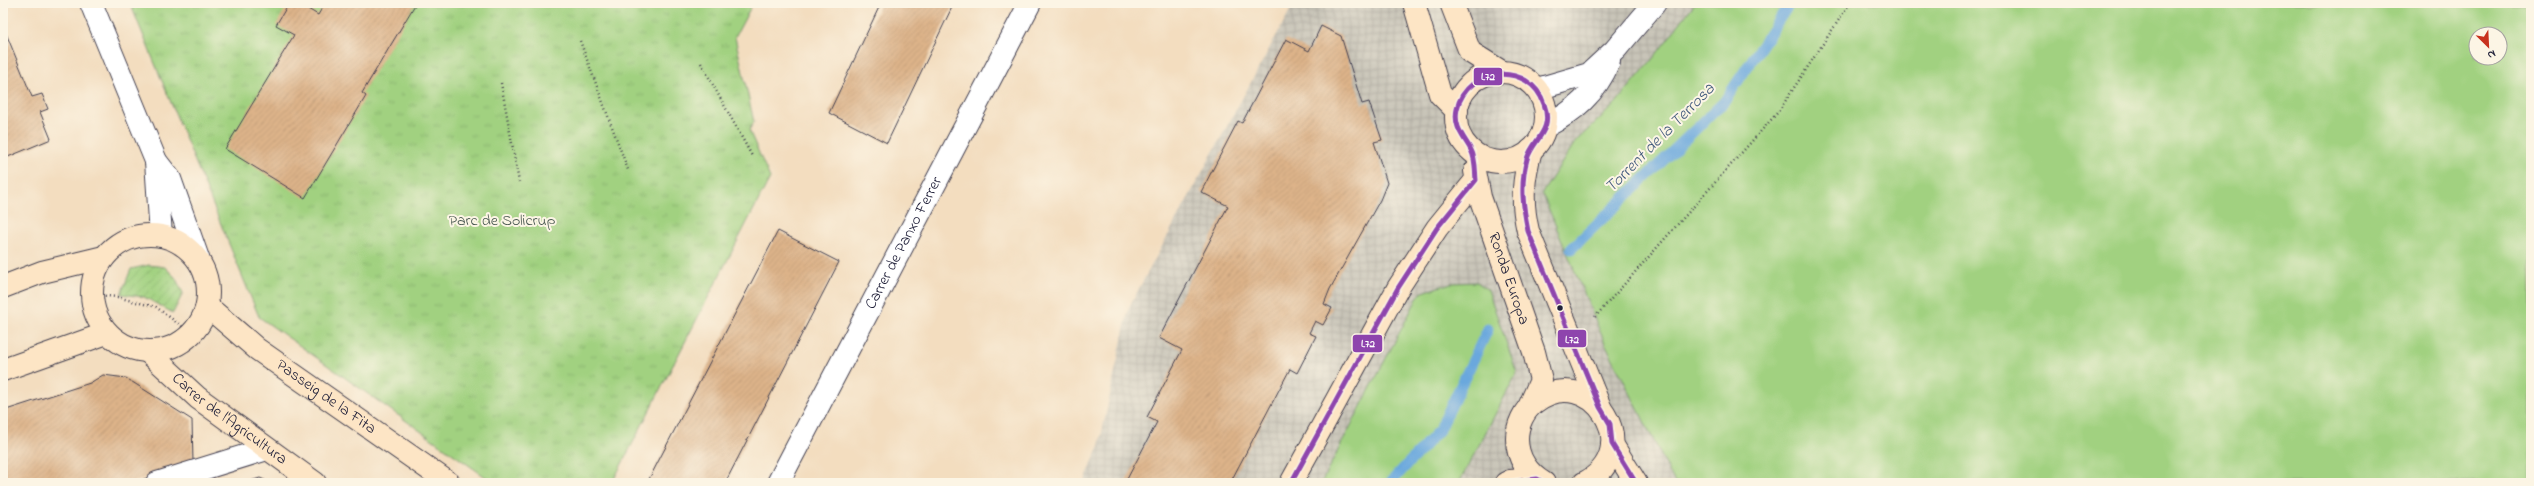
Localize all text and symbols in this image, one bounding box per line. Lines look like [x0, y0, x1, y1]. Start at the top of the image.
north arrow [2468, 26, 2508, 66]
text: N [2485, 45, 2498, 63]
line badge: L72 [1473, 67, 1503, 86]
text: L72 [1481, 69, 1496, 85]
water label: Torrent de la Terrosa [1599, 77, 1721, 199]
street label: Carrer de Panxo Ferrer [859, 172, 949, 314]
park label: Parc de Solicrup [449, 209, 556, 233]
street label: Ronda Europa [1481, 229, 1536, 328]
unlabelled marker [1555, 303, 1565, 313]
line badge: L72 [1557, 329, 1587, 348]
text: L72 [1565, 332, 1580, 348]
line badge: L72 [1352, 334, 1383, 353]
text: L72 [1361, 336, 1376, 352]
street label: Passeig de la Fita [271, 354, 381, 441]
street label: Carrer de l'Agricultura [166, 367, 292, 471]

